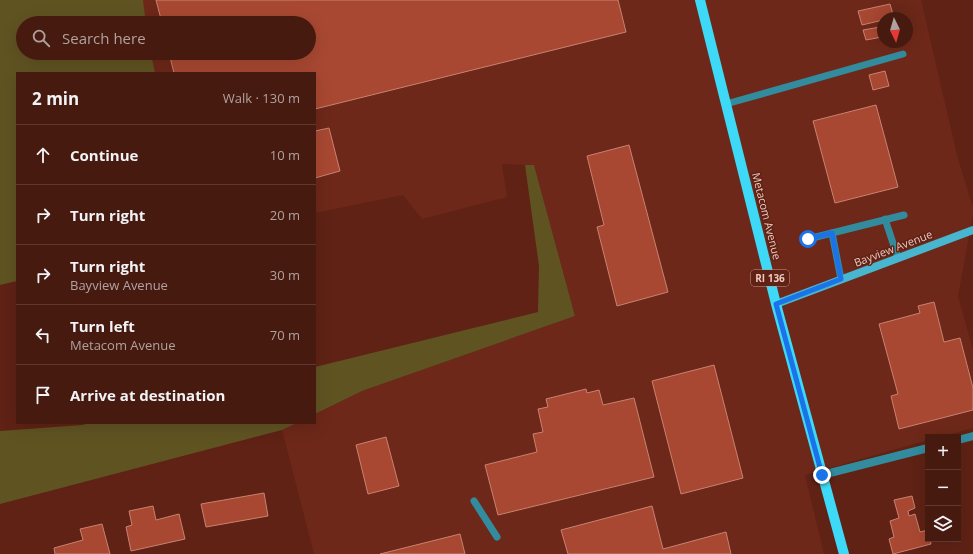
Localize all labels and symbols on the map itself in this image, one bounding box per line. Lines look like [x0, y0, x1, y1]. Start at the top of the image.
north arrow [877, 12, 913, 48]
street label: Metacom Avenue [749, 171, 785, 261]
street label: Bayview Avenue [852, 226, 934, 270]
route start [799, 230, 817, 248]
road number: RI 136 [751, 270, 789, 286]
route end [813, 466, 831, 484]

